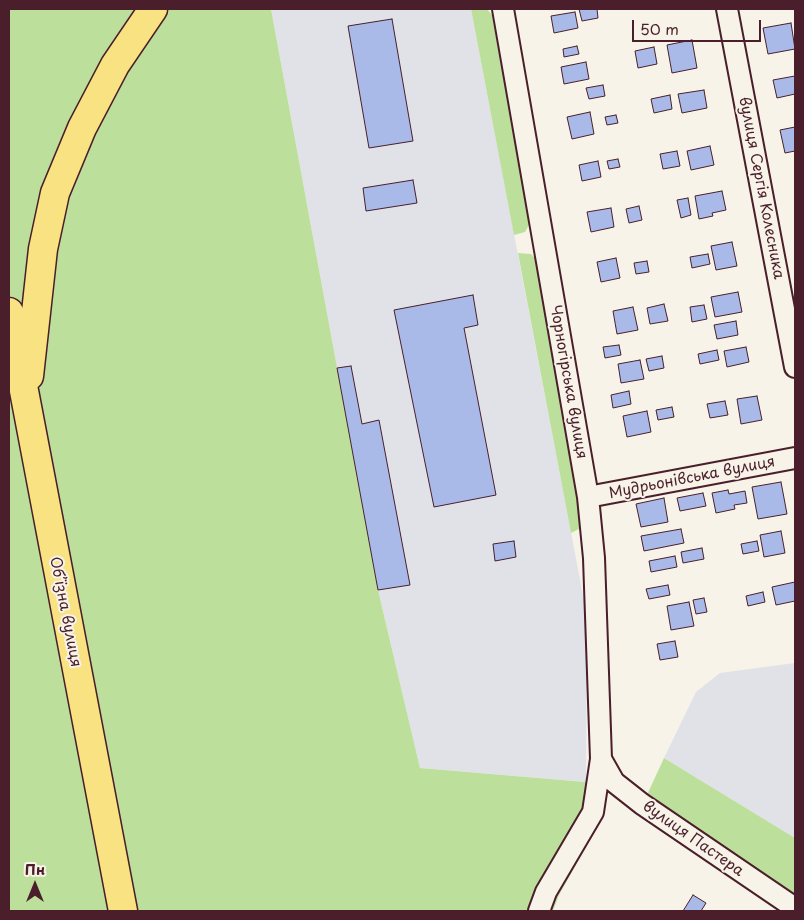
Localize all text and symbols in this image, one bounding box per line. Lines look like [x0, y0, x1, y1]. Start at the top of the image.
scale bar [634, 10, 763, 42]
text: 50 m [640, 17, 679, 40]
street label: вулиця Сергія Колесника [734, 95, 788, 281]
street label: Чорногірська вулиця [546, 304, 590, 460]
street label: Мудрьонівська вулиця [607, 453, 777, 503]
street label: Обʼїзна вулиця [45, 555, 85, 669]
street label: вулиця Пастера [639, 797, 747, 881]
text: Пн [25, 859, 45, 880]
north arrow [10, 860, 60, 910]

